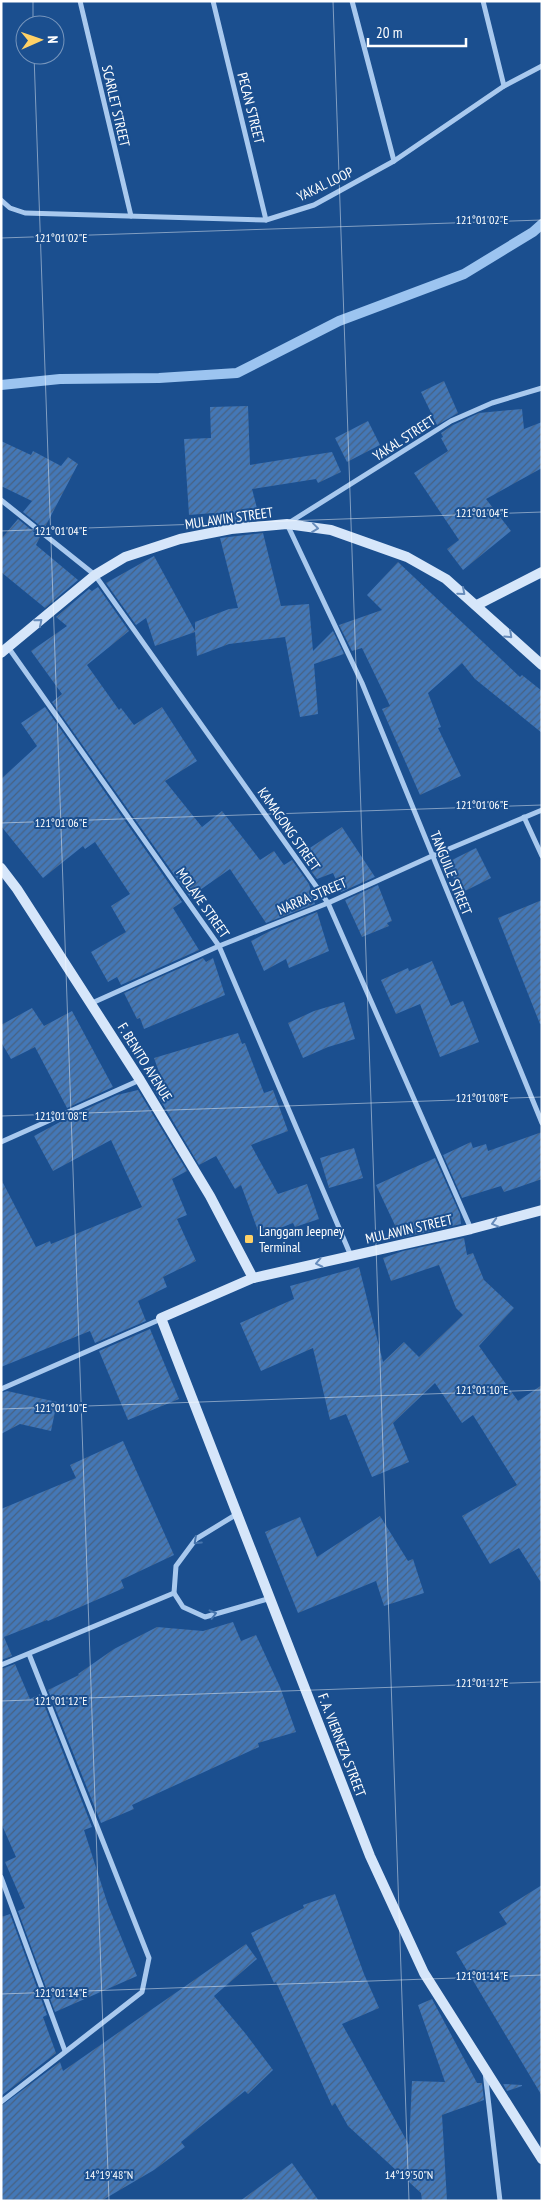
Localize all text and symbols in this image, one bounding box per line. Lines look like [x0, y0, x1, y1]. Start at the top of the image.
north arrow [15, 15, 65, 65]
scale bar [368, 15, 466, 47]
text: 20 m [376, 23, 402, 42]
text: N [44, 35, 62, 44]
street label: SCARLET STREET [98, 63, 134, 149]
street label: PECAN STREET [233, 71, 269, 146]
street label: YAKAL LOOP [294, 163, 356, 205]
text: 121°01'02"E [456, 212, 508, 227]
text: 121°01'02"E [35, 230, 87, 245]
street label: YAKAL STREET [369, 411, 439, 465]
street label: MULAWIN STREET [184, 503, 275, 533]
text: 121°01'04"E [456, 505, 508, 520]
one-way arrow [311, 522, 319, 533]
text: 121°01'04"E [35, 523, 87, 538]
one-way arrow [456, 587, 465, 596]
one-way arrow [33, 618, 42, 627]
one-way arrow [504, 629, 513, 638]
street label: KAMAGONG STREET [254, 784, 325, 875]
text: 121°01'06"E [456, 797, 508, 812]
text: 121°01'06"E [35, 815, 87, 830]
street label: TANGUILE STREET [426, 828, 476, 918]
street label: MOLAVE STREET [172, 865, 234, 942]
street label: NARRA STREET [275, 873, 350, 919]
street label: F. BENITO AVENUE [114, 1019, 176, 1105]
text: 121°01'08"E [456, 1090, 508, 1105]
text: 121°01'08"E [35, 1108, 87, 1123]
street label: MULAWIN STREET [364, 1210, 455, 1248]
one-way arrow [491, 1217, 499, 1227]
place label: Langgam Jeepney Terminal [259, 1222, 345, 1256]
marker: Langgam Jeepney Terminal [243, 1233, 255, 1245]
one-way arrow [315, 1258, 324, 1268]
text: 121°01'10"E [456, 1382, 508, 1397]
text: 121°01'10"E [35, 1400, 87, 1415]
one-way arrow [194, 1535, 203, 1544]
one-way arrow [208, 1609, 217, 1620]
text: 121°01'12"E [456, 1675, 508, 1690]
street label: F. A. VIERNEZA STREET [314, 1691, 370, 1800]
text: 121°01'12"E [35, 1693, 87, 1708]
text: 121°01'14"E [456, 1968, 508, 1983]
text: 121°01'14"E [35, 1985, 87, 2000]
text: 14°19'48"N [85, 2167, 133, 2182]
text: 14°19'50"N [385, 2167, 433, 2182]

